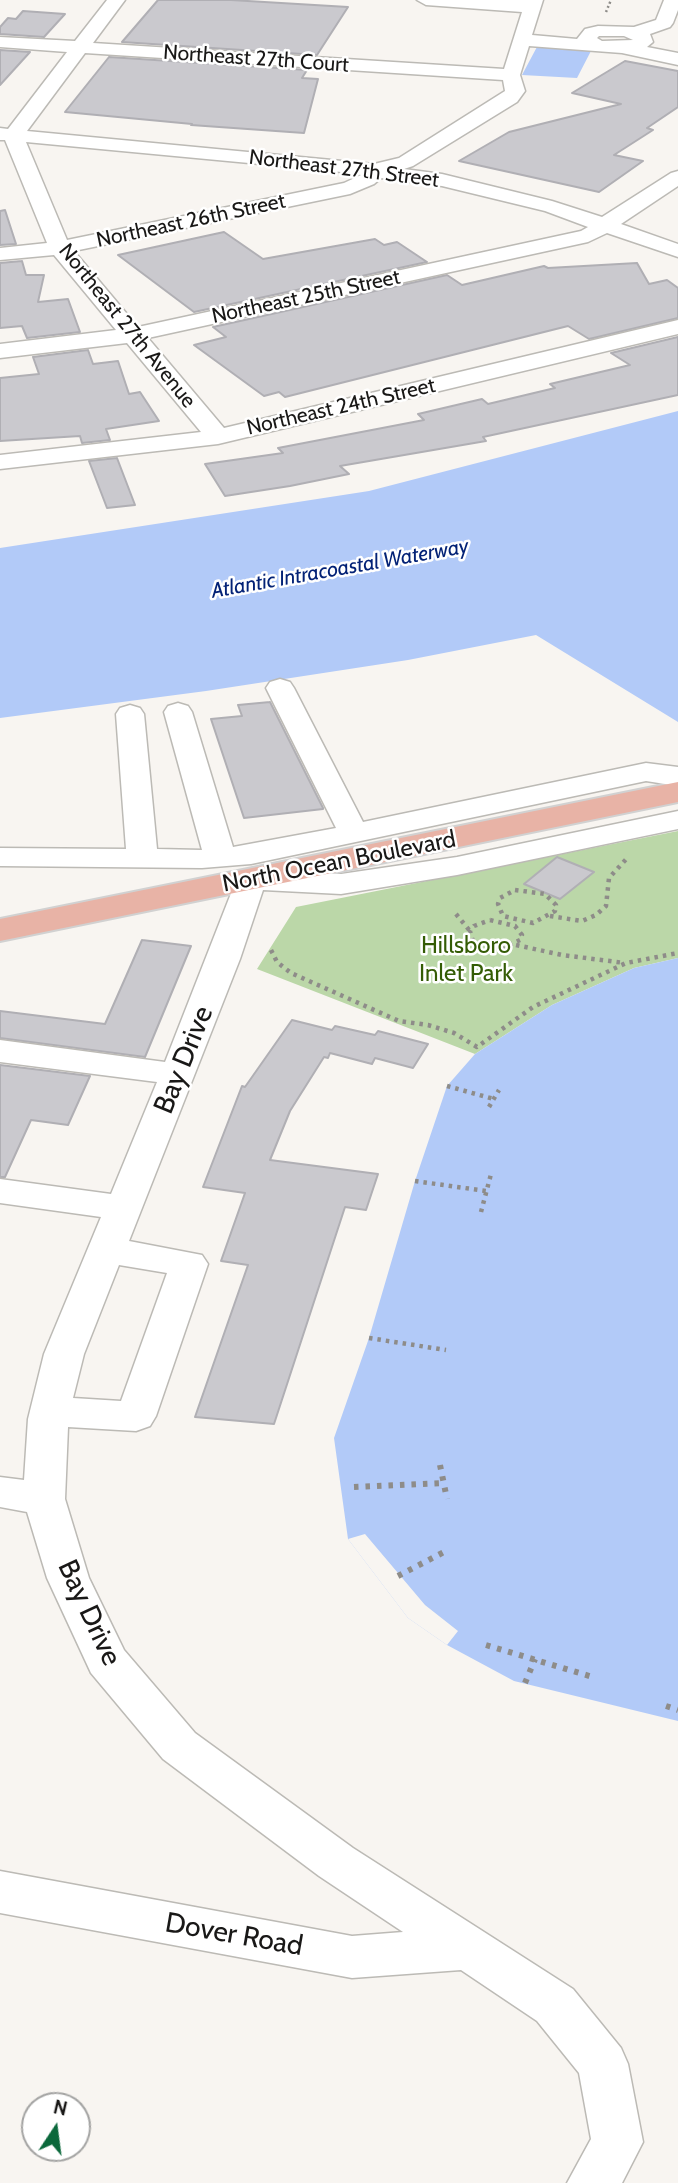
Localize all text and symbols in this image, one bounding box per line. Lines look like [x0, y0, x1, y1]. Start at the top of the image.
street label: Northeast 27th Court [162, 40, 350, 78]
street label: Northeast 27th Street [248, 145, 440, 193]
street label: Northeast 26th Street [94, 189, 288, 253]
street label: Northeast 27th Avenue [53, 239, 201, 413]
street label: Northeast 25th Street [209, 265, 403, 329]
street label: Northeast 24th Street [244, 373, 438, 441]
water label: Atlantic Intracoastal Waterway [209, 534, 471, 604]
street label: North Ocean Boulevard [220, 825, 458, 899]
park label: Hillsboro Inlet Park [419, 932, 513, 988]
street label: Bay Drive [147, 1001, 221, 1119]
street label: Bay Drive [50, 1555, 128, 1671]
street label: Dover Road [163, 1906, 305, 1964]
north arrow [21, 2092, 91, 2162]
text: N [51, 2095, 70, 2121]

